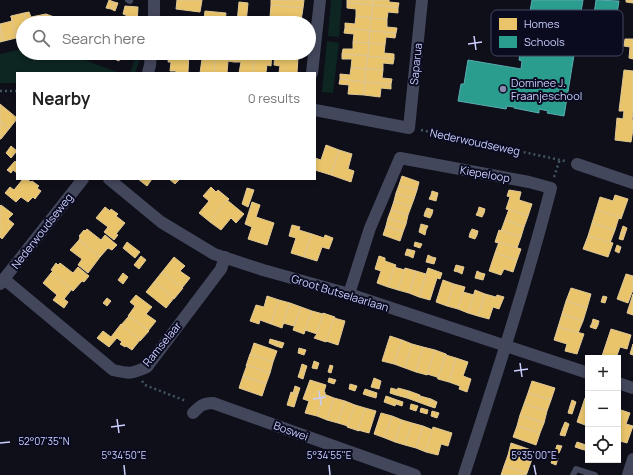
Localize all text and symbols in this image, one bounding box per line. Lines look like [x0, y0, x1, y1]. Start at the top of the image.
legend [491, 10, 623, 56]
search box [16, 16, 316, 60]
text: Homes [524, 16, 560, 31]
icon: search [30, 27, 52, 49]
text: Search here [62, 28, 145, 49]
text: Schools [524, 34, 565, 49]
street label: Saparua [406, 42, 425, 86]
place label: Dominee J. Fraanjeschool [511, 75, 582, 103]
marker: Dominee J. Fraanjeschool [498, 84, 508, 94]
text: Nearby [32, 87, 90, 110]
text: 0 results [248, 89, 300, 107]
street label: Nederwoudseweg [429, 125, 522, 158]
street label: Kiepeloop [459, 162, 512, 185]
street label: Nederwoudseweg [7, 190, 76, 271]
street label: Groot Butselaarlaan [290, 271, 391, 314]
street label: Ramselaar [139, 318, 184, 369]
map controls [585, 355, 621, 463]
button: + [585, 355, 621, 391]
button: − [585, 391, 621, 427]
street label: Boswei [272, 417, 311, 444]
button: locate [585, 427, 621, 463]
text: 52°07'35"N [18, 434, 70, 448]
text: 5°34'50"E [101, 448, 147, 462]
text: 5°34'55"E [307, 448, 352, 462]
text: 5°35'00"E [511, 448, 557, 462]

